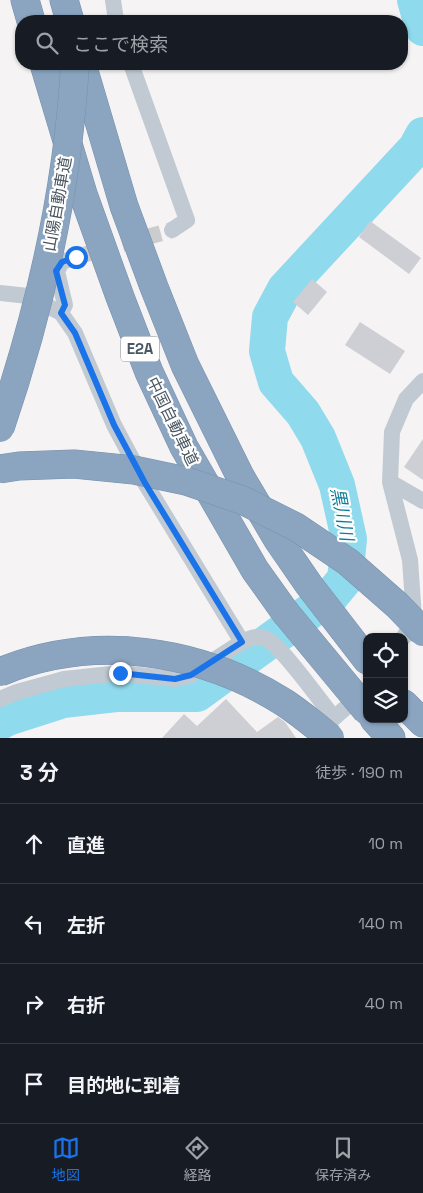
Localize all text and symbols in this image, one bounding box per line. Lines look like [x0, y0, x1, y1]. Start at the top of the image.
search box [15, 15, 408, 70]
icon: search [33, 29, 61, 57]
text: ここで検索 [73, 32, 168, 57]
street label: 山陽自動車道 [39, 155, 76, 253]
route start [65, 246, 88, 269]
road number: E2A [121, 336, 159, 362]
street label: 中国自動車道 [142, 373, 203, 469]
water label: 黒川川 [326, 485, 359, 545]
map controls [363, 633, 408, 723]
button: locate [363, 633, 408, 678]
route end [109, 662, 132, 685]
button: layers [363, 678, 408, 723]
text: 3 分 [20, 759, 59, 786]
text: 徒歩 · 190 m [315, 762, 403, 783]
icon: ahead [20, 830, 48, 858]
text: 直進 [67, 833, 105, 858]
text: 10 m [368, 833, 403, 854]
icon: left [20, 910, 48, 938]
text: 左折 [67, 913, 105, 938]
text: 140 m [358, 913, 403, 934]
icon: right [20, 990, 48, 1018]
text: 右折 [67, 993, 105, 1018]
text: 40 m [365, 993, 403, 1014]
icon: arrive [20, 1070, 48, 1098]
text: 目的地に到着 [67, 1073, 181, 1098]
tab: 地図 [52, 1134, 80, 1184]
tab: 経路 [183, 1134, 211, 1184]
tab: 保存済み [315, 1134, 371, 1184]

